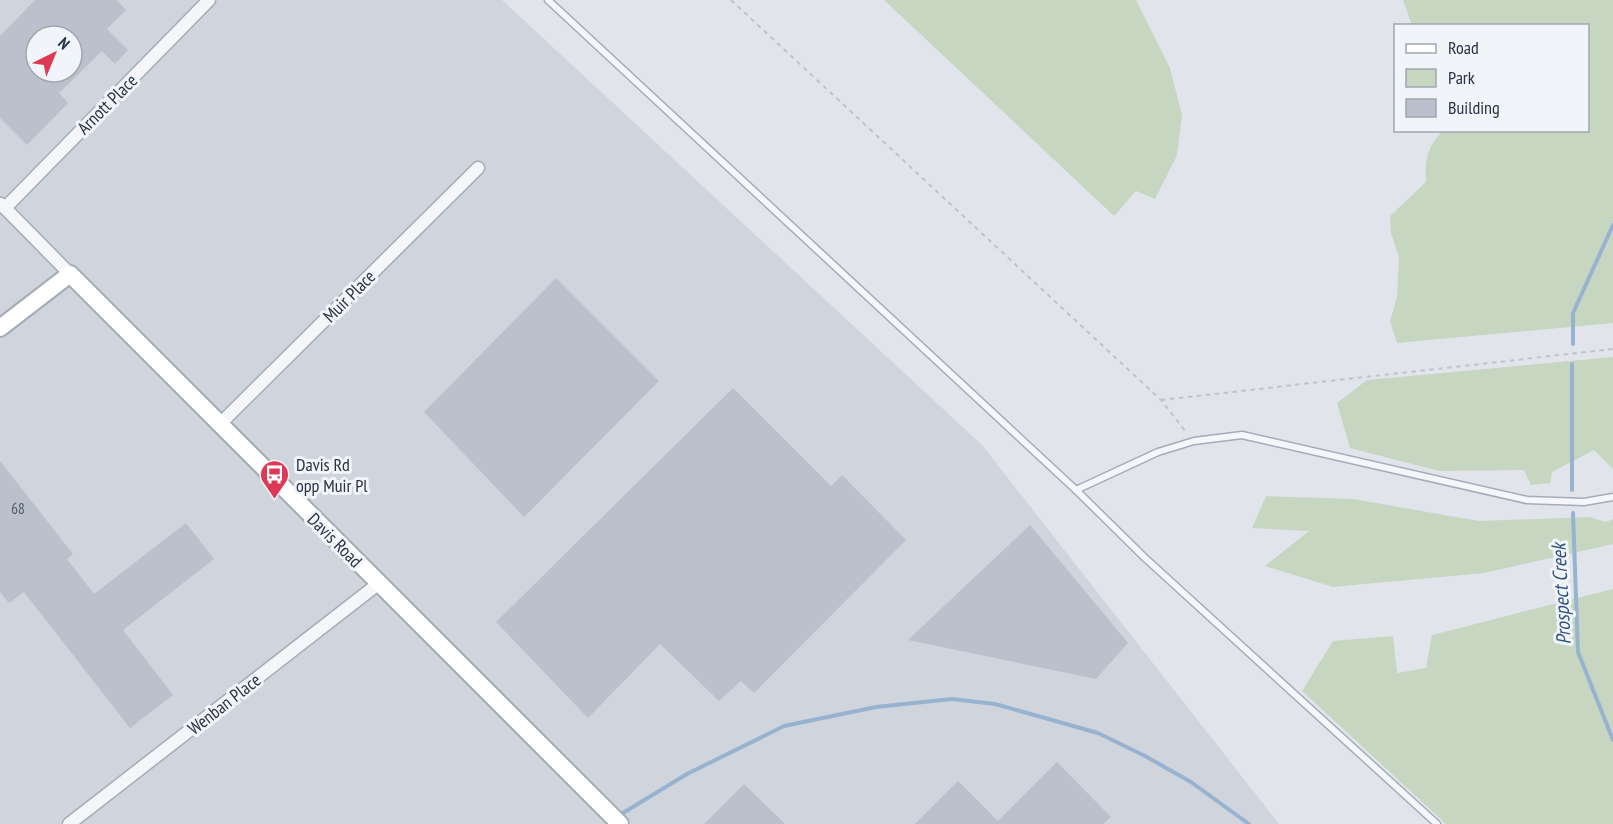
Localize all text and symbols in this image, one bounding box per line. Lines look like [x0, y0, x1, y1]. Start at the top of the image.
north arrow [24, 24, 84, 84]
legend [1394, 24, 1589, 132]
text: N [54, 33, 74, 53]
text: Road [1448, 36, 1479, 59]
text: Park [1448, 66, 1475, 89]
street label: Arnott Place [72, 69, 142, 139]
text: Building [1448, 96, 1500, 119]
street label: Muir Place [318, 265, 380, 327]
place label: Davis Rd opp Muir Pl [296, 453, 368, 497]
bus stop icon: Davis Rd opp Muir Pl [259, 458, 291, 500]
house number: 68 [11, 499, 25, 518]
street label: Davis Road [303, 508, 367, 572]
water label: Prospect Creek [1545, 540, 1577, 645]
street label: Wenban Place [183, 668, 265, 740]

